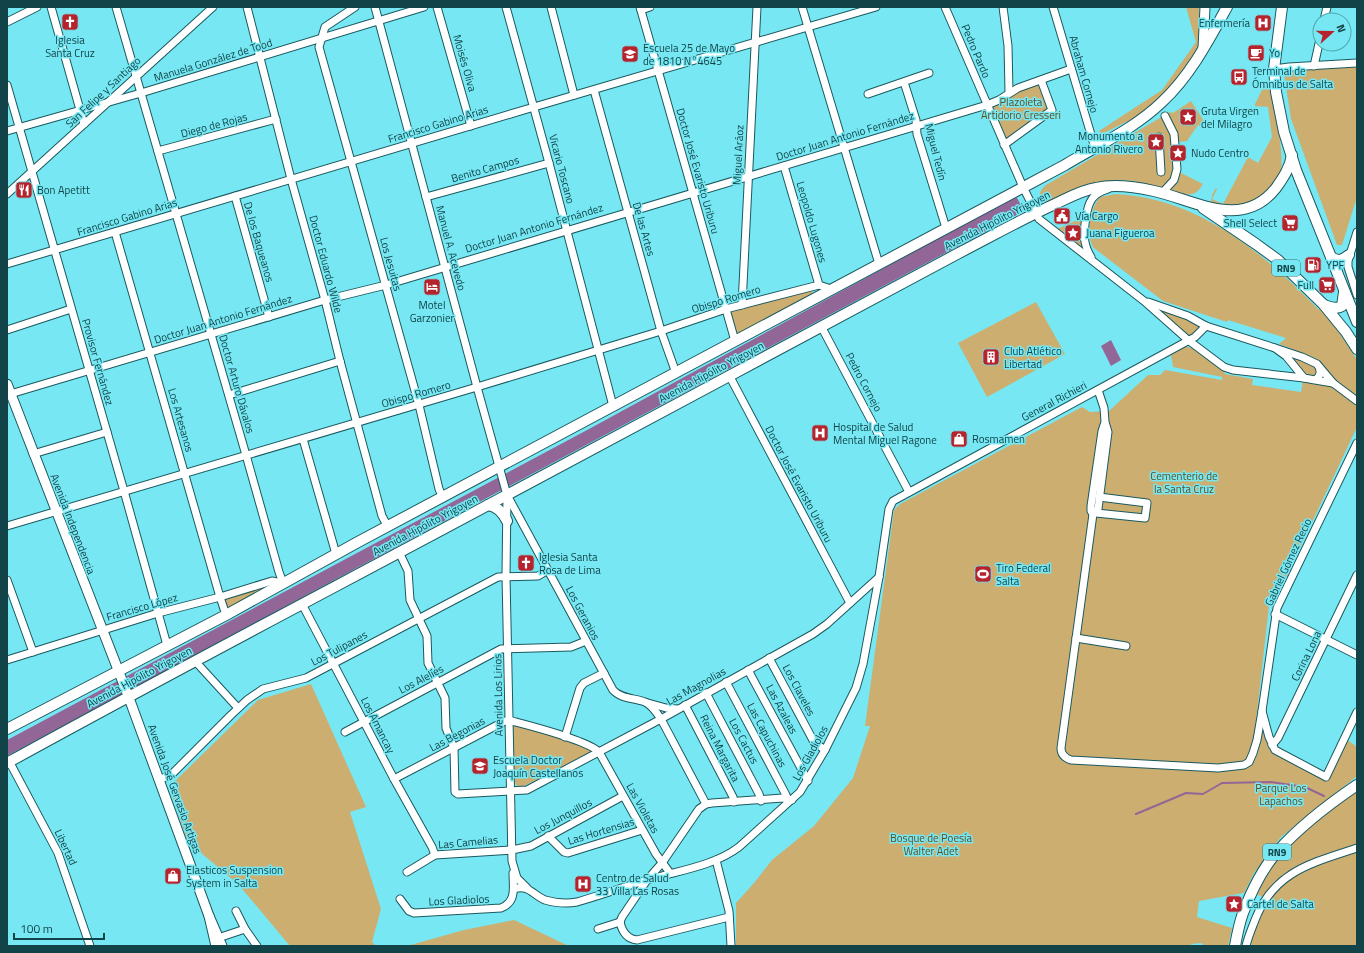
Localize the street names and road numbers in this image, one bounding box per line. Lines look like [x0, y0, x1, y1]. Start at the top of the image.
street label: Pedro Pardo [957, 22, 995, 81]
street label: Moisés Oliva [449, 33, 481, 94]
street label: Abraham Cornejo [1065, 33, 1103, 115]
street label: Manuela González de Tood [152, 34, 274, 86]
street label: San Felipe y Santiago [62, 53, 144, 131]
street label: Francisco Gabino Arias [386, 101, 490, 147]
street label: Doctor José Evaristo Uriburu [672, 106, 724, 236]
street label: Doctor Juan Antonio Fernández [774, 107, 916, 165]
street label: Diego de Rojas [179, 108, 249, 142]
street label: Miguel Tedín [921, 122, 951, 182]
street label: Miguel Aráoz [728, 124, 748, 186]
street label: Vicario Toscano [545, 132, 579, 206]
street label: Benito Campos [449, 152, 521, 186]
street label: Leopoldo Lugones [793, 179, 831, 265]
street label: Avenida Hipólito Yrigoyen [941, 186, 1053, 254]
street label: Francisco Gabino Arias [75, 194, 179, 240]
street label: Doctor Juan Antonio Fernández [463, 199, 605, 257]
street label: De los Baqueanos [240, 200, 278, 284]
street label: De las Artes [629, 200, 659, 258]
street label: Manuel A. Acevedo [432, 204, 470, 292]
street label: Doctor Eduardo Wilde [305, 213, 347, 315]
street label: Los Jesuitas [376, 235, 406, 293]
road number: RN9 [1272, 260, 1300, 276]
street label: Obispo Romero [690, 281, 763, 317]
street label: Doctor Juan Antonio Fernández [152, 290, 294, 348]
street label: Provisor Fernández [78, 317, 118, 407]
street label: Doctor Arturo Dávalos [215, 333, 259, 435]
street label: Avenida Hipólito Yrigoyen [656, 337, 767, 407]
street label: Pedro Cornejo [842, 350, 886, 415]
street label: Obispo Romero [380, 376, 453, 412]
street label: General Richieri [1018, 377, 1090, 425]
street label: Los Artesanos [164, 386, 198, 454]
street label: Doctor José Evaristo Uriburu [761, 423, 837, 545]
street label: Avenida Independencia [46, 471, 100, 577]
street label: Avenida Hipólito Yrigoyen [370, 490, 481, 560]
street label: Gabriel Gómez Recio [1261, 515, 1315, 608]
street label: Los Geranios [562, 583, 604, 643]
street label: Francisco López [104, 589, 180, 625]
street label: Los Tulipanes [308, 626, 370, 670]
street label: Corina Lona [1287, 628, 1325, 684]
street label: Avenida Hipólito Yrigoyen [84, 642, 195, 712]
street label: Avenida Los Lirios [489, 654, 507, 736]
street label: Los Alelíes [396, 660, 446, 698]
street label: Los Claveles [779, 661, 819, 719]
street label: Las Magnolias [663, 663, 729, 709]
street label: Las Azaleas [762, 681, 802, 737]
street label: Los Amancay [357, 694, 399, 757]
street label: Las Capuchinas [743, 700, 791, 770]
street label: Reina Margarita [696, 712, 744, 785]
street label: Las Begonias [426, 713, 488, 755]
street label: Los Cactus [725, 715, 763, 767]
street label: Avenida José Gervasio Artigas [144, 722, 206, 856]
street label: Los Gladiolos [788, 722, 832, 784]
street label: Las Violetas [623, 780, 663, 836]
street label: Los Junquillos [531, 794, 595, 838]
street label: Las Hortensias [566, 813, 636, 849]
street label: Libertad [51, 826, 81, 868]
street label: Las Camelias [437, 831, 499, 853]
road number: RN9 [1263, 844, 1291, 860]
street label: Los Gladiolos [428, 890, 490, 910]

